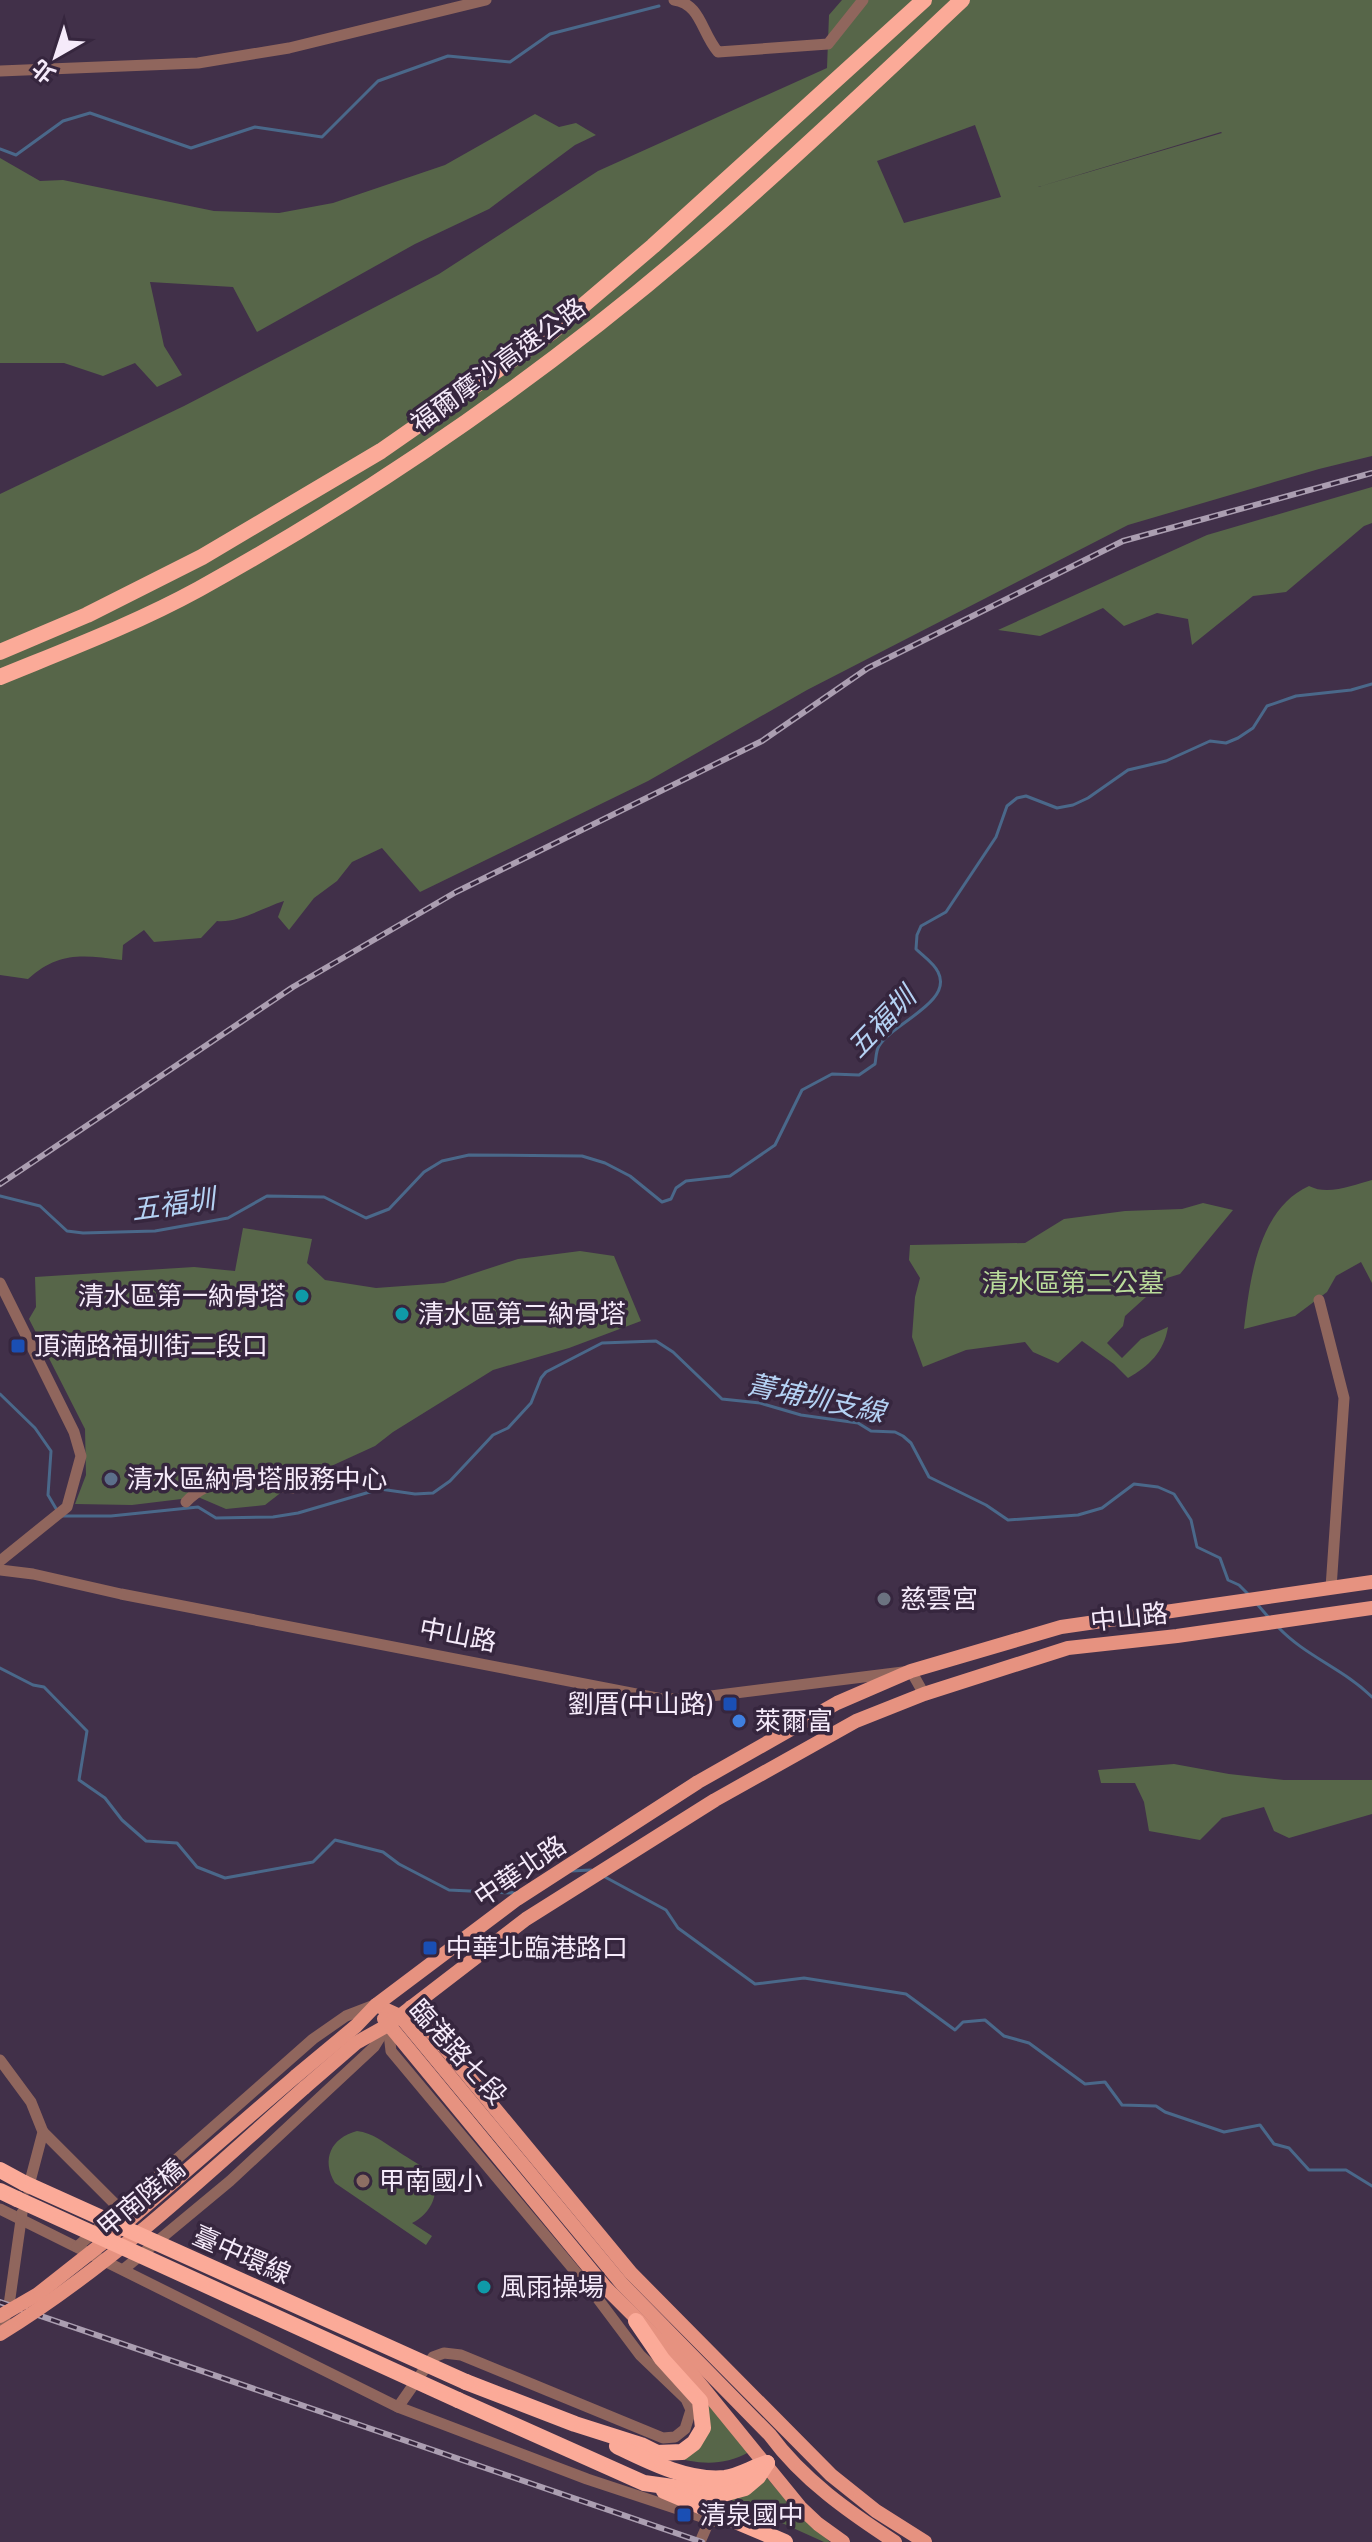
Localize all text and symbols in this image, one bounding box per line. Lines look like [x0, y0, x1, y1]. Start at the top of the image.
north arrow [16, 16, 96, 96]
text: 北 [27, 54, 61, 89]
street label: 福爾摩沙高速公路 [404, 291, 592, 439]
water label: 五福圳 [840, 977, 925, 1064]
water label: 五福圳 [129, 1181, 221, 1227]
park label: 清水區第二公墓 [982, 1267, 1164, 1299]
place label: 清水區第一納骨塔 [78, 1280, 286, 1312]
marker: 清水區第一納骨塔 [293, 1287, 311, 1305]
place label: 清水區第二納骨塔 [418, 1298, 626, 1330]
marker: 清水區第二納骨塔 [393, 1305, 411, 1323]
place label: 頂湳路福圳街二段口 [34, 1330, 268, 1362]
marker: 頂湳路福圳街二段口 [9, 1337, 27, 1355]
water label: 菁埔圳支線 [744, 1367, 891, 1430]
place label: 清水區納骨塔服務中心 [127, 1463, 387, 1495]
marker: 清水區納骨塔服務中心 [102, 1470, 120, 1488]
place label: 慈雲宮 [900, 1583, 978, 1615]
marker: 慈雲宮 [875, 1590, 893, 1608]
street label: 中山路 [1089, 1597, 1169, 1637]
street label: 中山路 [417, 1612, 499, 1658]
place label: 劉厝(中山路) [568, 1688, 714, 1720]
marker: 劉厝(中山路) [721, 1695, 739, 1713]
place label: 萊爾富 [755, 1705, 833, 1737]
marker: 萊爾富 [730, 1712, 748, 1730]
street label: 中華北路 [468, 1829, 572, 1913]
place label: 中華北臨港路口 [446, 1932, 628, 1964]
marker: 中華北臨港路口 [421, 1939, 439, 1957]
street label: 臨港路七段 [403, 1993, 513, 2111]
street label: 甲南陸橋 [91, 2152, 191, 2244]
place label: 甲南國小 [379, 2165, 483, 2197]
marker: 甲南國小 [354, 2172, 372, 2190]
street label: 臺中環線 [188, 2219, 296, 2291]
place label: 風雨操場 [500, 2271, 604, 2303]
marker: 風雨操場 [475, 2278, 493, 2296]
place label: 清泉國中 [700, 2499, 804, 2531]
marker: 清泉國中 [675, 2506, 693, 2524]

